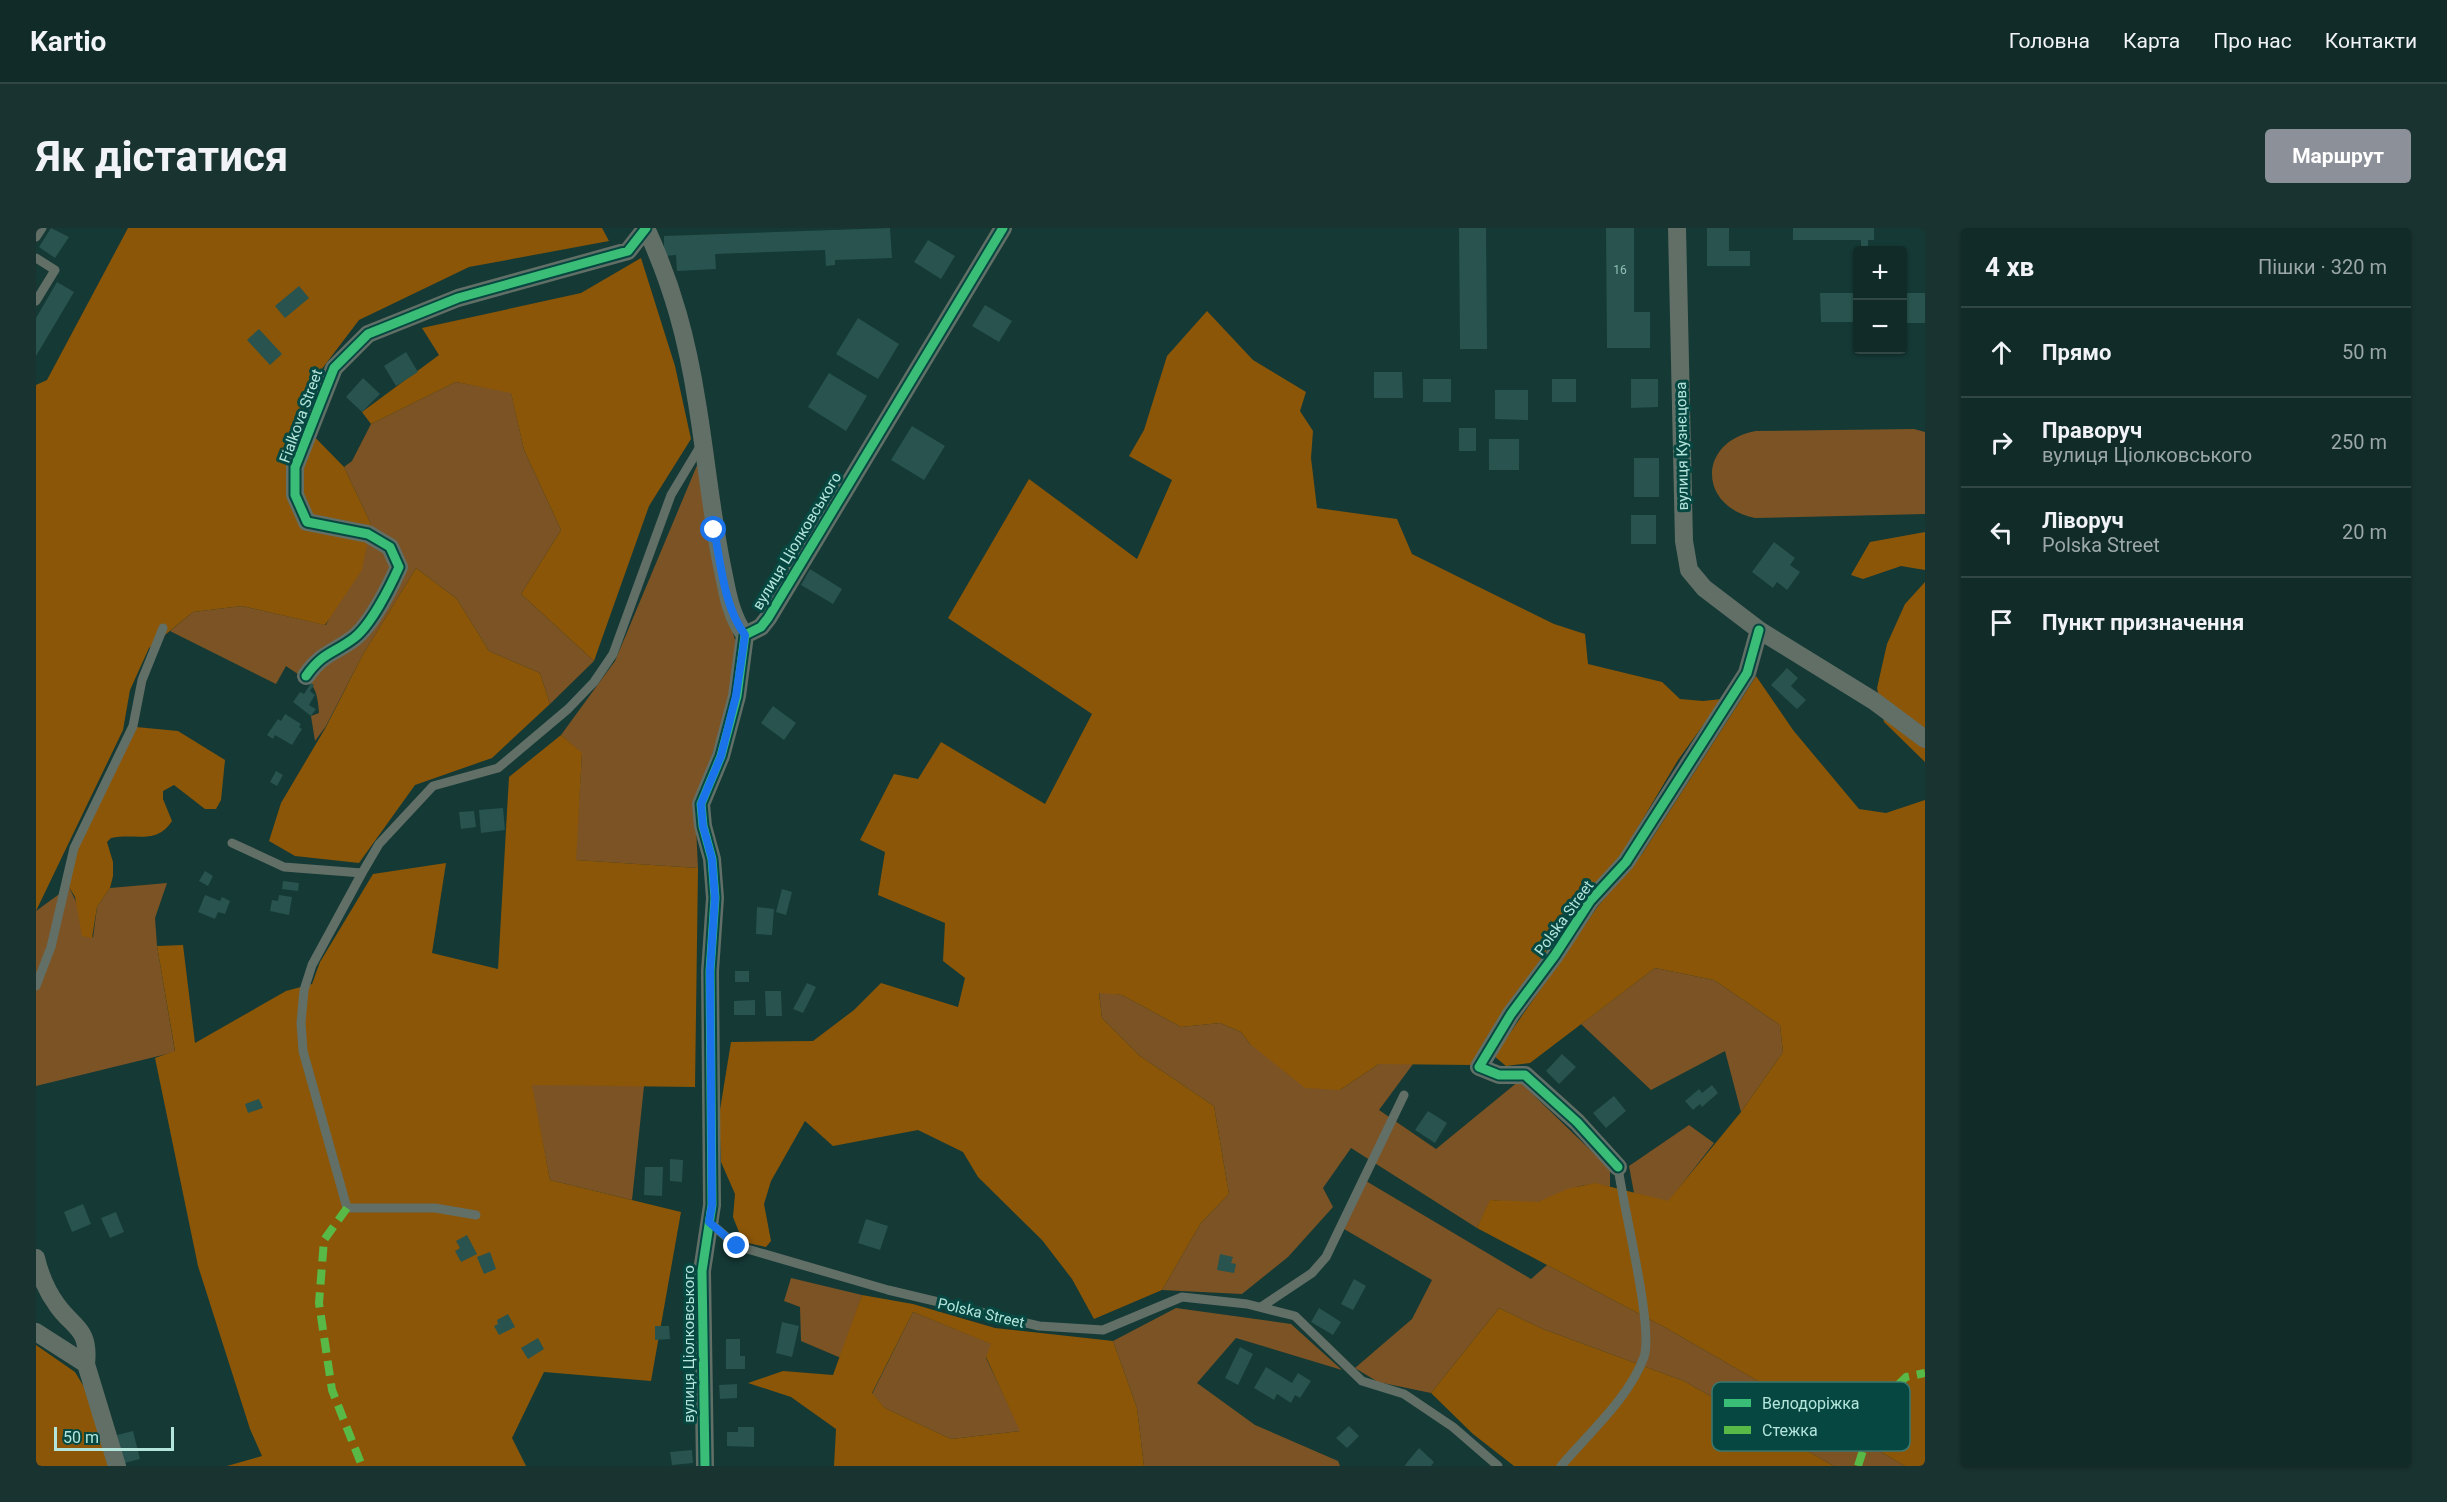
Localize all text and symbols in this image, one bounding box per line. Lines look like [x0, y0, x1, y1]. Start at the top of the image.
text: Kartio [30, 25, 106, 58]
text: Головна [2009, 29, 2090, 53]
text: Карта [2123, 29, 2180, 53]
text: Про нас [2213, 29, 2292, 53]
text: Контакти [2325, 29, 2417, 53]
button: Маршрут [2265, 129, 2411, 183]
text: Як дістатися [36, 132, 288, 181]
map controls [1853, 246, 1907, 354]
button: + [1853, 246, 1907, 300]
text: 4 хв [1985, 252, 2034, 282]
text: Пішки · 320 m [2258, 255, 2387, 279]
house number: 16 [1613, 263, 1627, 277]
button: − [1853, 300, 1907, 354]
icon: ahead [1985, 336, 2018, 369]
text: Прямо [2042, 340, 2111, 365]
text: 50 m [2342, 340, 2387, 364]
street label: Fialkova Street [276, 367, 326, 465]
street label: вулиця Кузнєцова [1672, 382, 1692, 510]
text: Праворуч [2042, 418, 2142, 443]
icon: right [1985, 426, 2018, 459]
text: 250 m [2331, 430, 2387, 454]
text: вулиця Ціолковського [2042, 443, 2252, 467]
street label: вулиця Ціолковського [749, 469, 845, 613]
text: Ліворуч [2042, 508, 2124, 533]
route start [700, 516, 726, 542]
icon: left [1985, 516, 2018, 549]
text: 20 m [2342, 520, 2387, 544]
text: Polska Street [2042, 533, 2160, 557]
icon: arrive [1985, 606, 2018, 639]
text: Пункт призначення [2042, 610, 2244, 635]
street label: Polska Street [1531, 877, 1597, 959]
route end [723, 1232, 749, 1258]
street label: вулиця Ціолковського [680, 1265, 698, 1423]
street label: Polska Street [936, 1294, 1026, 1332]
legend [1712, 1382, 1910, 1451]
text: Велодоріжка [1762, 1394, 1860, 1413]
text: Стежка [1762, 1421, 1818, 1440]
scale bar [54, 1424, 174, 1452]
text: 50 m [63, 1428, 99, 1447]

